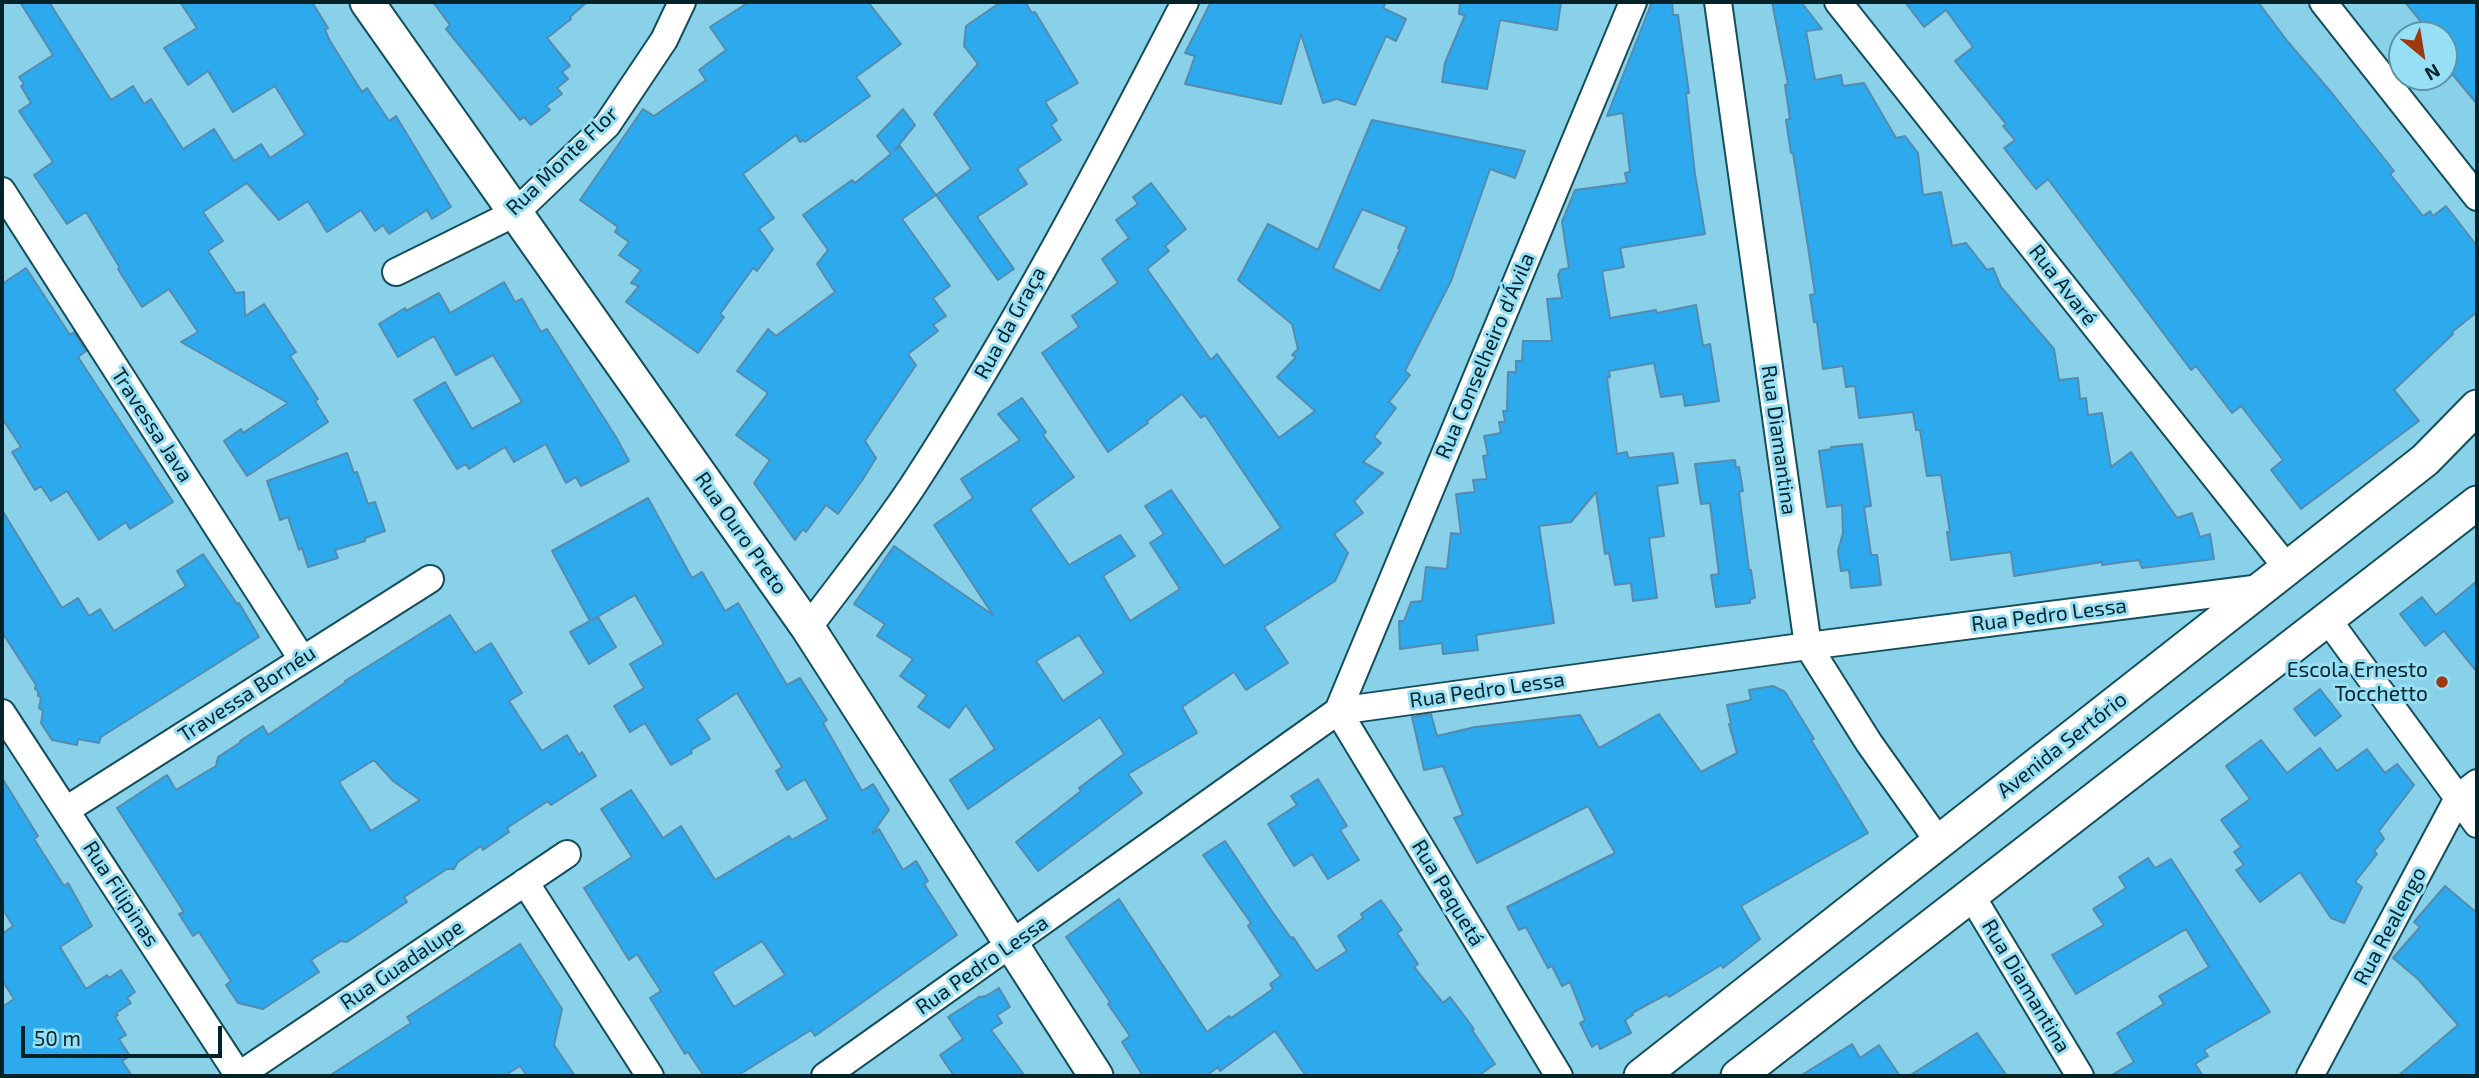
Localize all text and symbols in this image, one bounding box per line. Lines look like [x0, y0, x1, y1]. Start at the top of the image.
north arrow [2388, 21, 2458, 91]
text: N [2421, 59, 2444, 86]
street label: Rua Monte Flor [501, 101, 623, 221]
street label: Rua Avaré [2024, 240, 2102, 330]
street label: Rua Conselheiro d'Ávila [1430, 249, 1540, 463]
street label: Rua da Graça [969, 263, 1051, 383]
street label: Travessa Java [106, 363, 198, 487]
street label: Rua Diamantina [1756, 364, 1802, 516]
street label: Rua Ouro Preto [689, 467, 793, 599]
street label: Rua Pedro Lessa [1970, 593, 2128, 637]
street label: Travessa Bornéu [174, 640, 320, 748]
place label: Escola Ernesto Tocchetto [2287, 657, 2428, 707]
street label: Rua Pedro Lessa [1408, 667, 1566, 713]
marker: Escola Ernesto Tocchetto [2434, 674, 2450, 690]
street label: Avenida Sertório [1992, 687, 2132, 803]
street label: Rua Paquetá [1406, 835, 1490, 951]
street label: Rua Filipinas [78, 836, 164, 952]
street label: Rua Realengo [2348, 863, 2432, 989]
street label: Rua Pedro Lessa [911, 910, 1053, 1020]
street label: Rua Guadalupe [336, 915, 468, 1015]
street label: Rua Diamantina [1976, 915, 2076, 1057]
scale bar [24, 1012, 226, 1056]
text: 50 m [34, 1025, 81, 1050]

